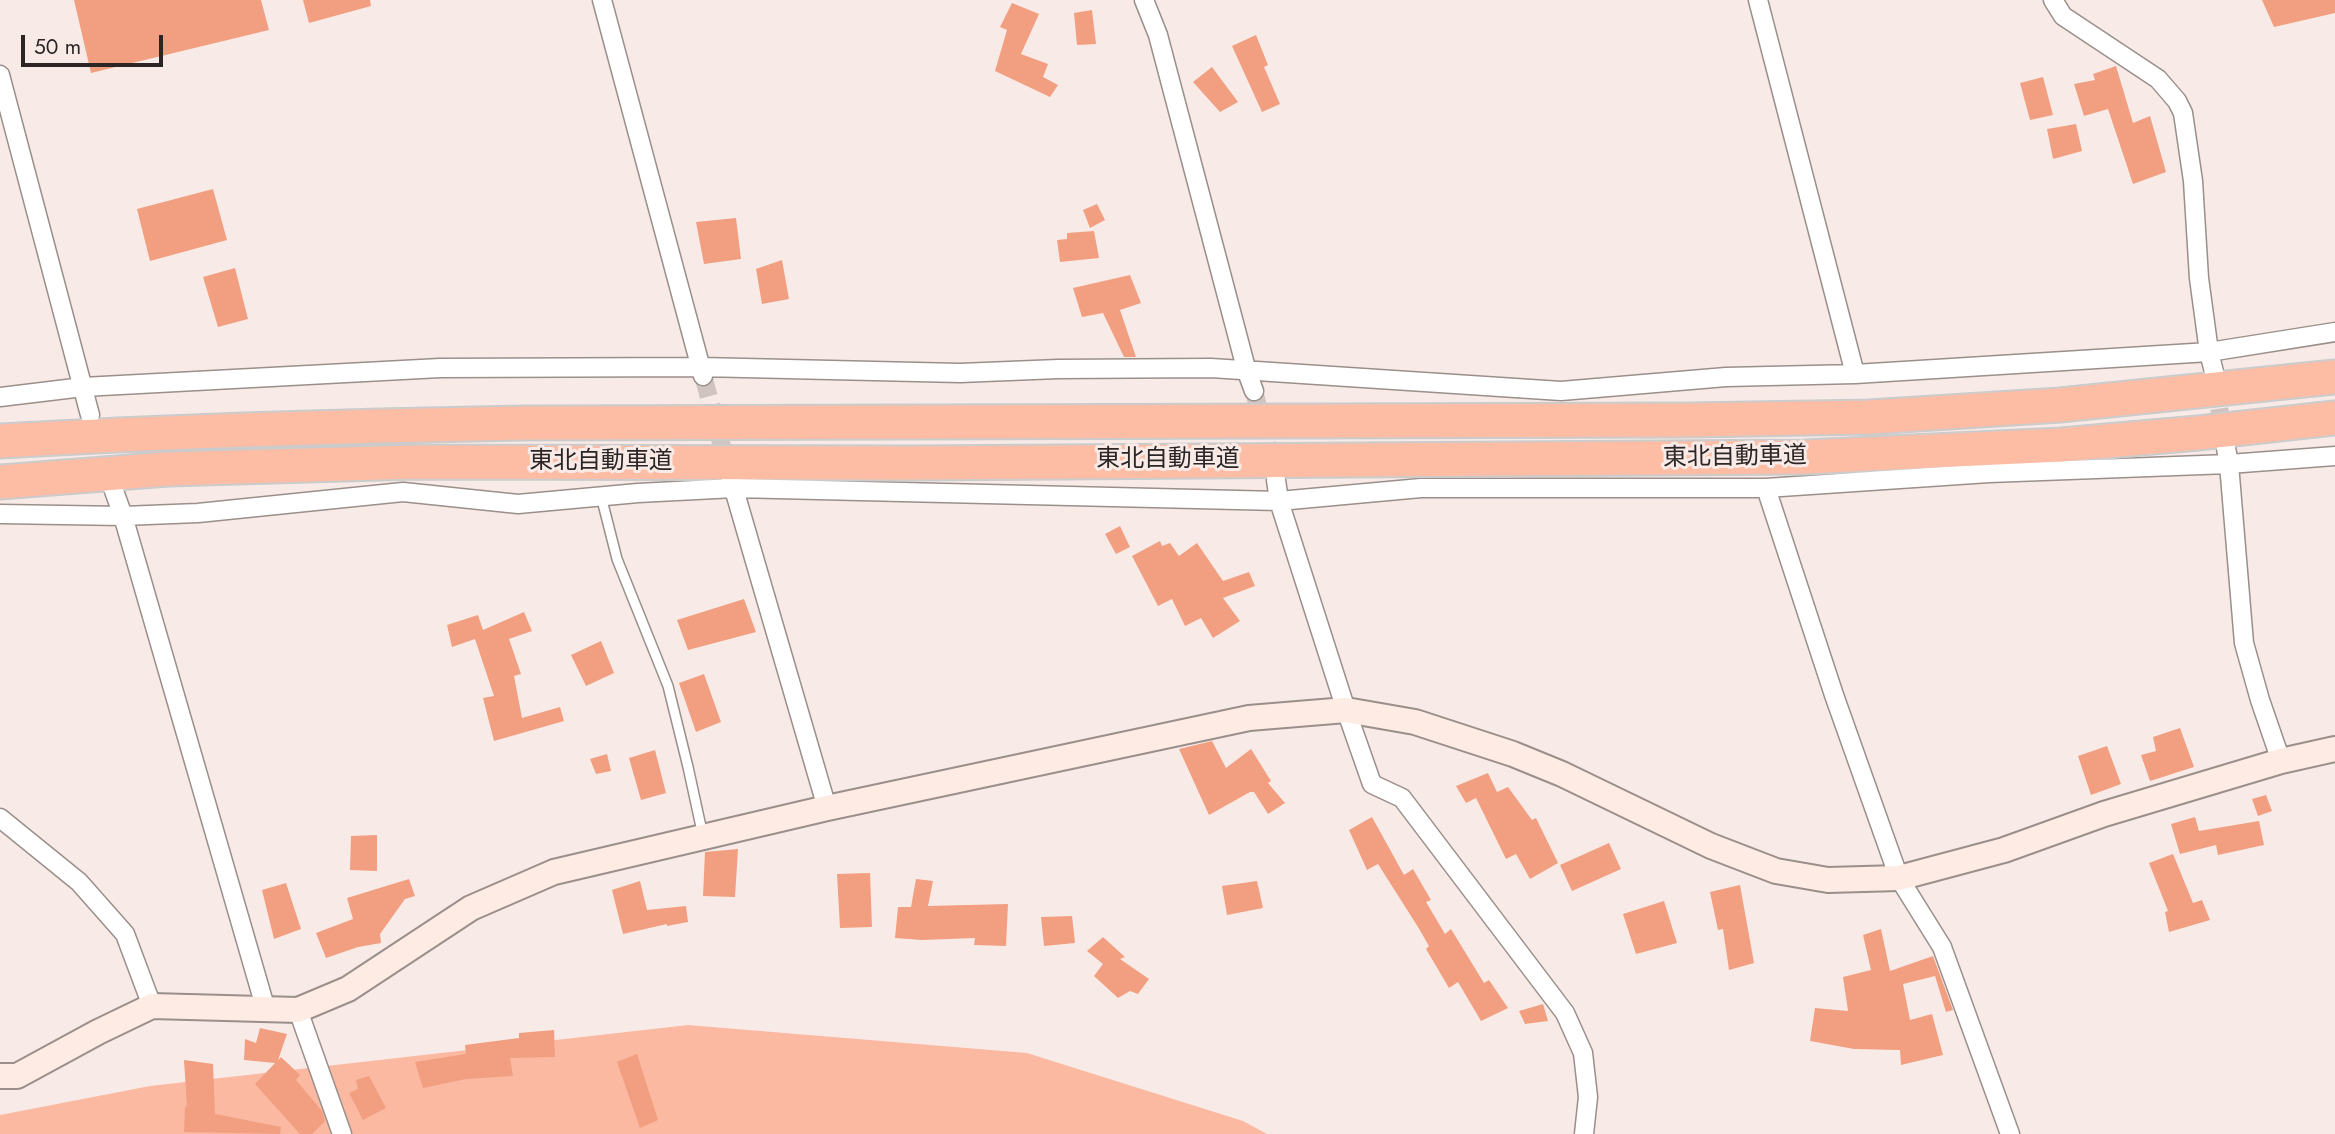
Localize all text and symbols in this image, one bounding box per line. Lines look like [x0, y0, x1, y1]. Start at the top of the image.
scale bar [24, 21, 166, 65]
text: 50 m [34, 32, 81, 62]
street label: 東北自動車道 [1663, 442, 1807, 474]
street label: 東北自動車道 [1096, 446, 1240, 474]
street label: 東北自動車道 [529, 448, 673, 476]

